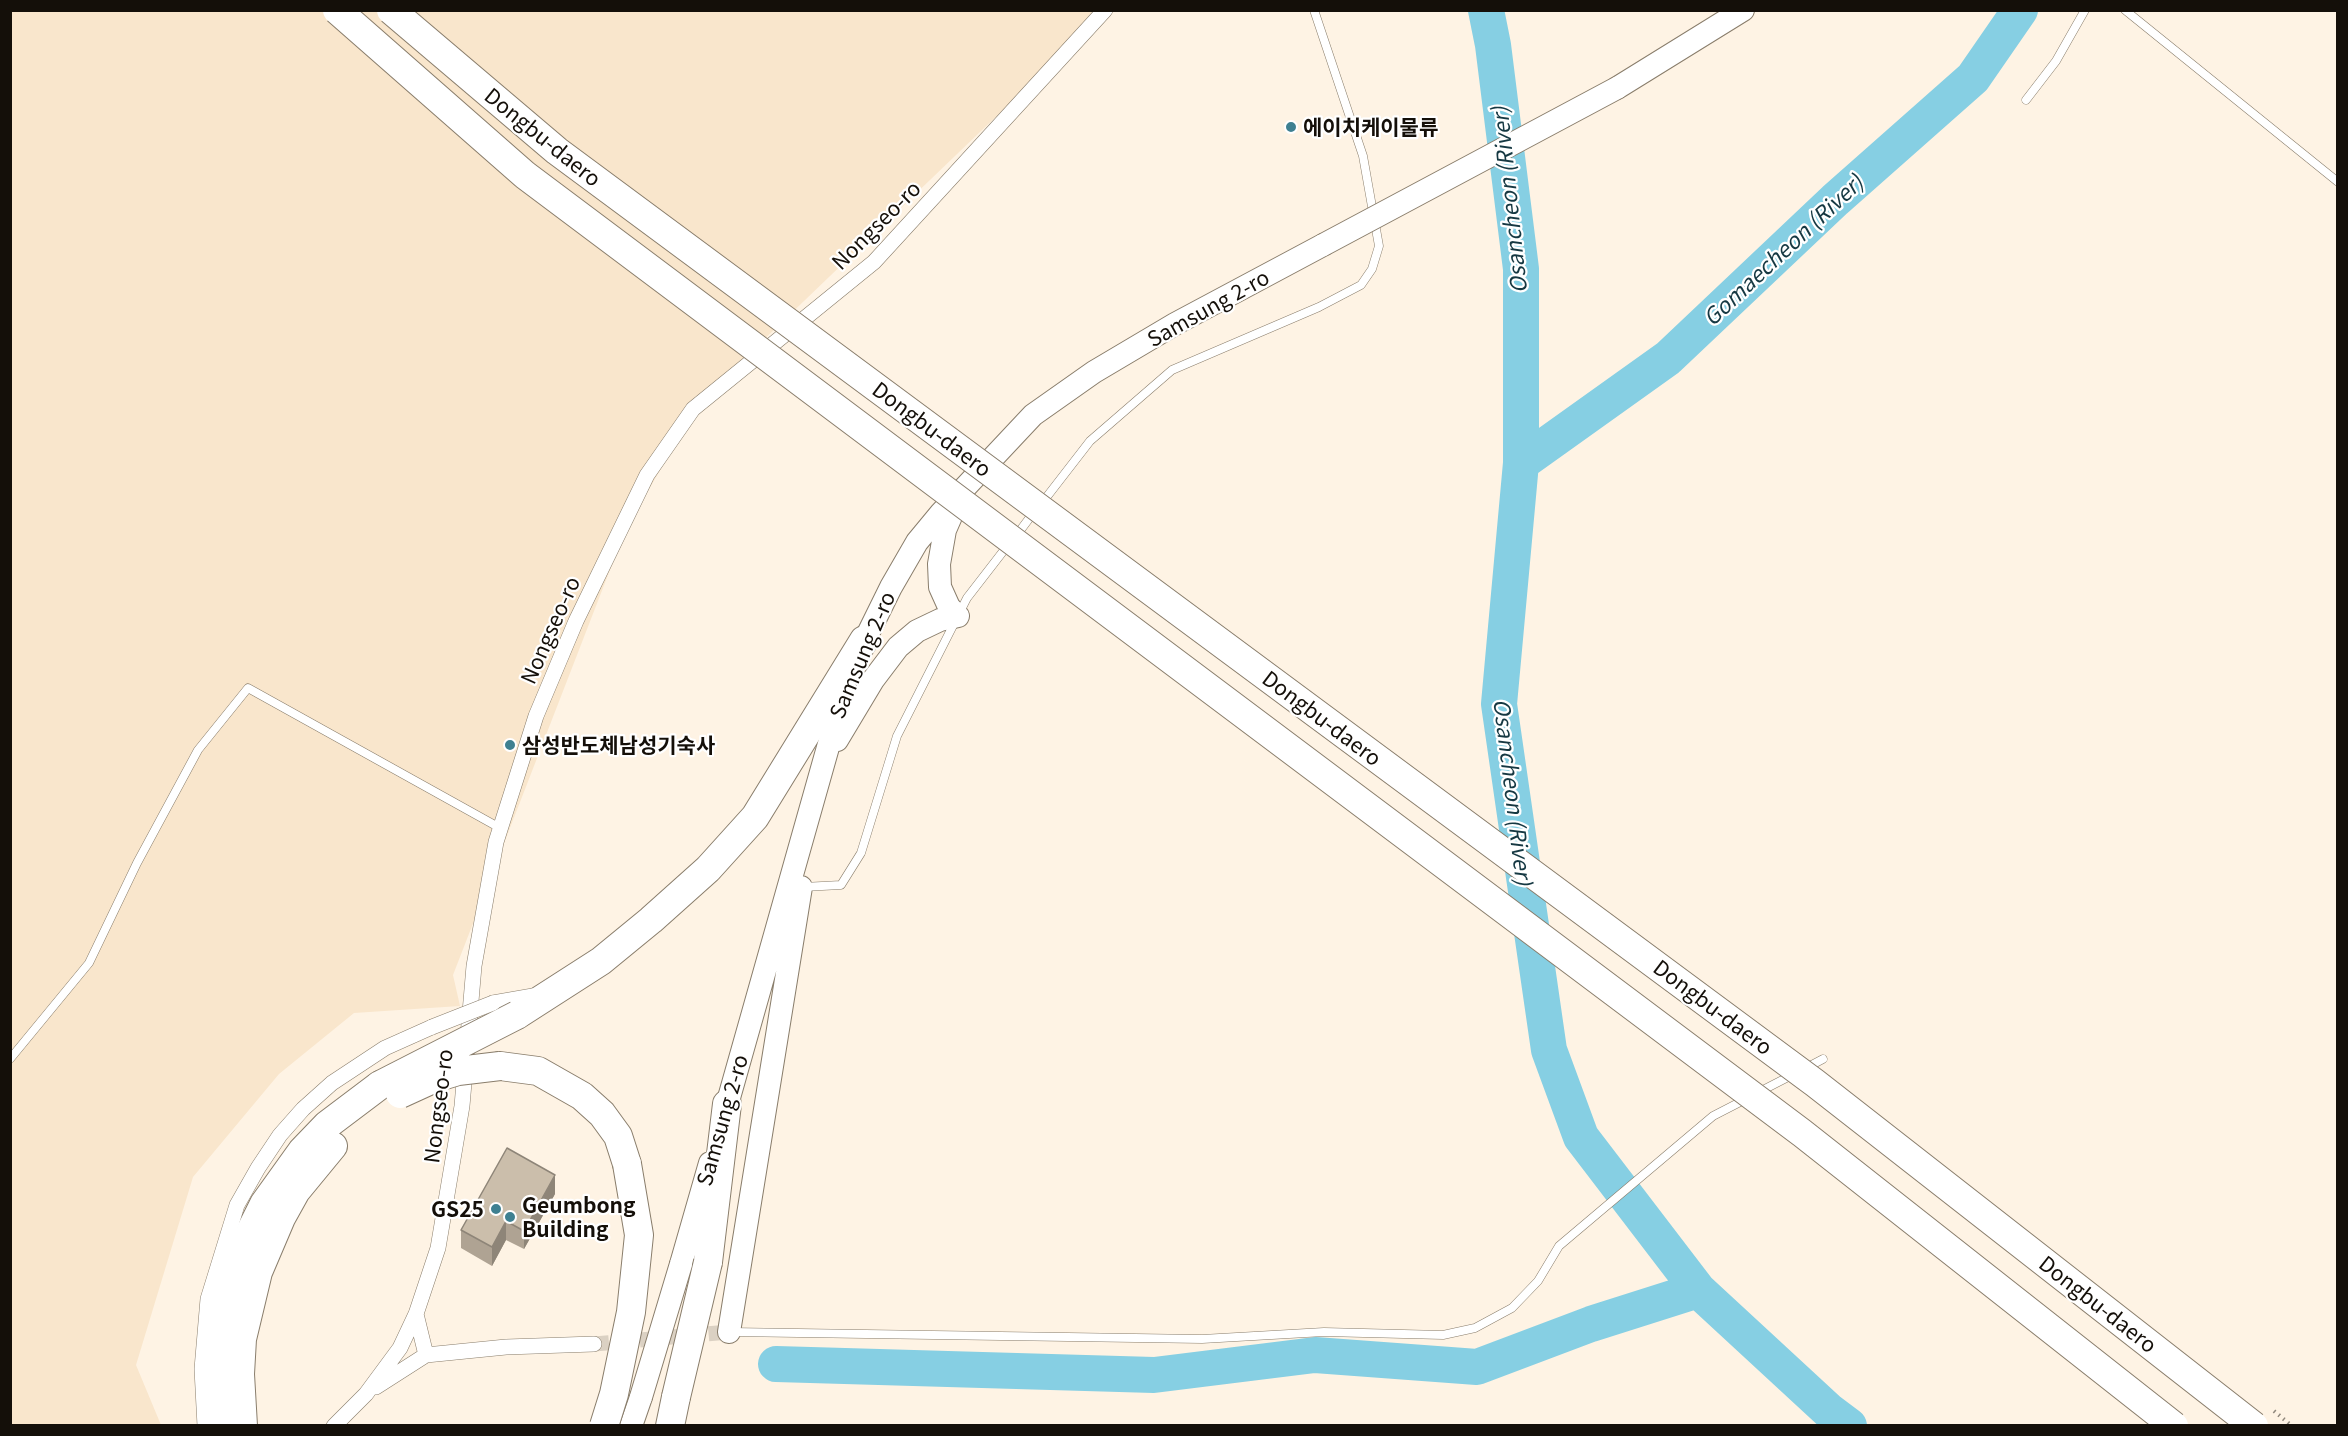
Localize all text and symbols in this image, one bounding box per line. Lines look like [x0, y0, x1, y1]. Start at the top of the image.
street label: Dongbu-daero [480, 83, 606, 191]
water label: Osancheon (River) [1486, 105, 1532, 295]
place label: 에이치케이물류 [1303, 114, 1438, 140]
marker: 에이치케이물류 [1284, 120, 1298, 134]
water label: Gomaecheon (River) [1698, 169, 1868, 331]
street label: Nongseo-ro [827, 176, 925, 274]
street label: Samsung 2-ro [1143, 264, 1273, 352]
street label: Dongbu-daero [868, 376, 996, 482]
street label: Nongseo-ro [515, 572, 585, 688]
street label: Samsung 2-ro [824, 588, 900, 722]
street label: Dongbu-daero [1258, 665, 1386, 771]
water label: Osancheon (River) [1488, 697, 1538, 887]
place label: 삼성반도체남성기숙사 [522, 732, 715, 758]
marker: 삼성반도체남성기숙사 [503, 738, 517, 752]
street label: Dongbu-daero [1649, 954, 1777, 1060]
street label: Nongseo-ro [419, 1048, 457, 1164]
street label: Samsung 2-ro [691, 1052, 753, 1188]
place label: Geumbong Building [522, 1192, 636, 1242]
place label: GS25 [431, 1196, 484, 1222]
marker: GS25 [489, 1202, 503, 1216]
marker: Geumbong Building [503, 1210, 517, 1224]
street label: Dongbu-daero [2034, 1250, 2162, 1358]

